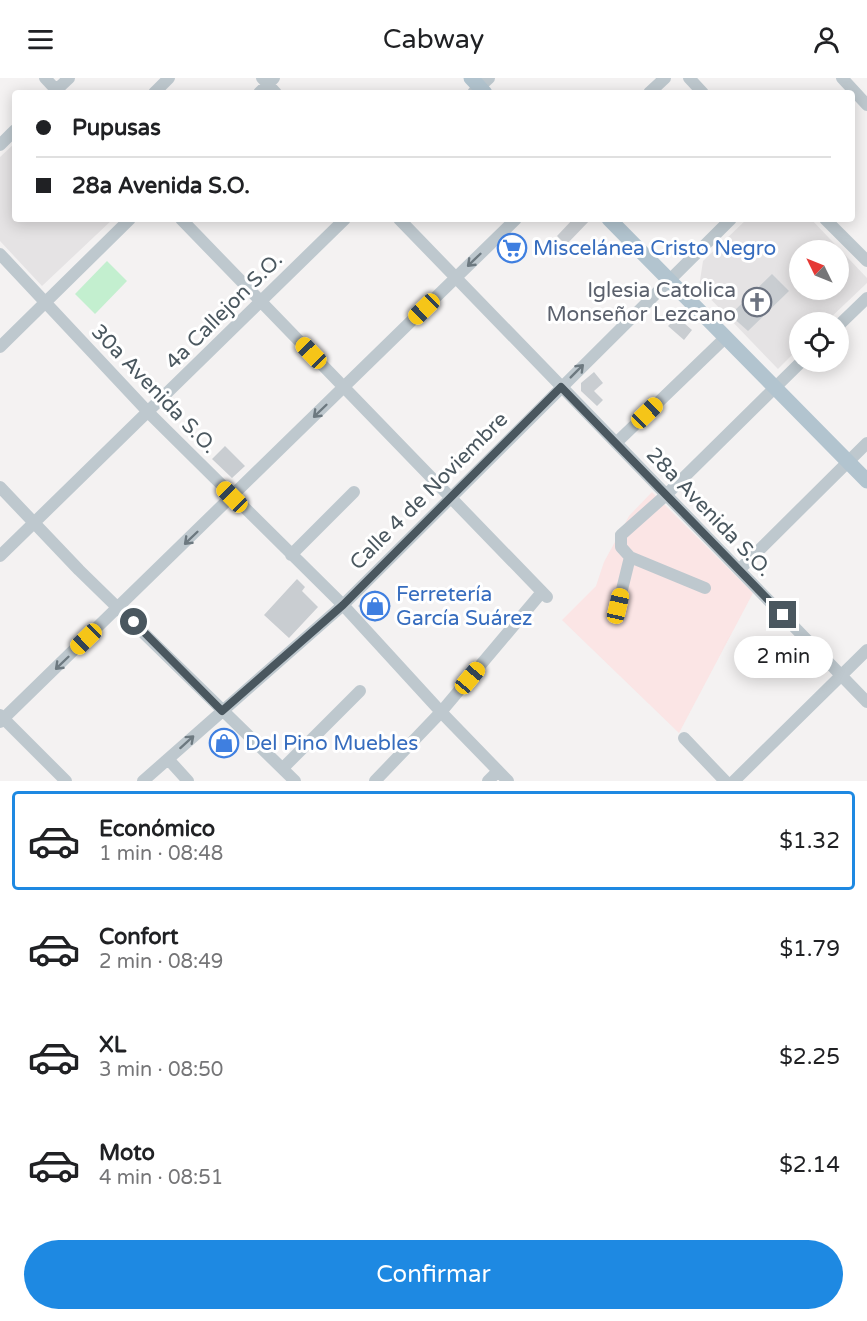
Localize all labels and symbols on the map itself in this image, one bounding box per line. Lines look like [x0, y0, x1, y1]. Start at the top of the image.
supermarket icon: Miscelánea Cristo Negro [496, 232, 528, 264]
place label: Miscelánea Cristo Negro [533, 236, 776, 261]
north arrow [789, 240, 849, 300]
street label: 4a Callejon S.O. [160, 247, 288, 375]
one-way arrow [467, 253, 482, 267]
place label: Iglesia Catolica Monseñor Lezcano [546, 278, 736, 327]
church icon: Iglesia Catolica Monseñor Lezcano [741, 286, 773, 318]
car [405, 290, 443, 328]
street label: 30a Avenida S.O. [86, 319, 222, 459]
car [292, 334, 330, 372]
one-way arrow [570, 363, 585, 378]
car [628, 394, 666, 432]
one-way arrow [313, 404, 328, 418]
street label: Calle 4 de Noviembre [345, 407, 513, 575]
street label: 28a Avenida S.O. [641, 442, 777, 582]
car [213, 478, 251, 516]
one-way arrow [183, 531, 198, 545]
place label: Ferretería García Suárez [396, 582, 533, 631]
car [605, 586, 631, 626]
shop icon: Ferretería García Suárez [359, 590, 391, 622]
route end [769, 601, 796, 628]
route start [120, 608, 147, 635]
car [67, 620, 105, 658]
callout: 2 min [734, 636, 832, 678]
one-way arrow [54, 655, 69, 670]
car [452, 658, 488, 698]
shop icon: Del Pino Muebles [208, 727, 240, 759]
place label: Del Pino Muebles [245, 731, 418, 756]
one-way arrow [179, 735, 194, 749]

